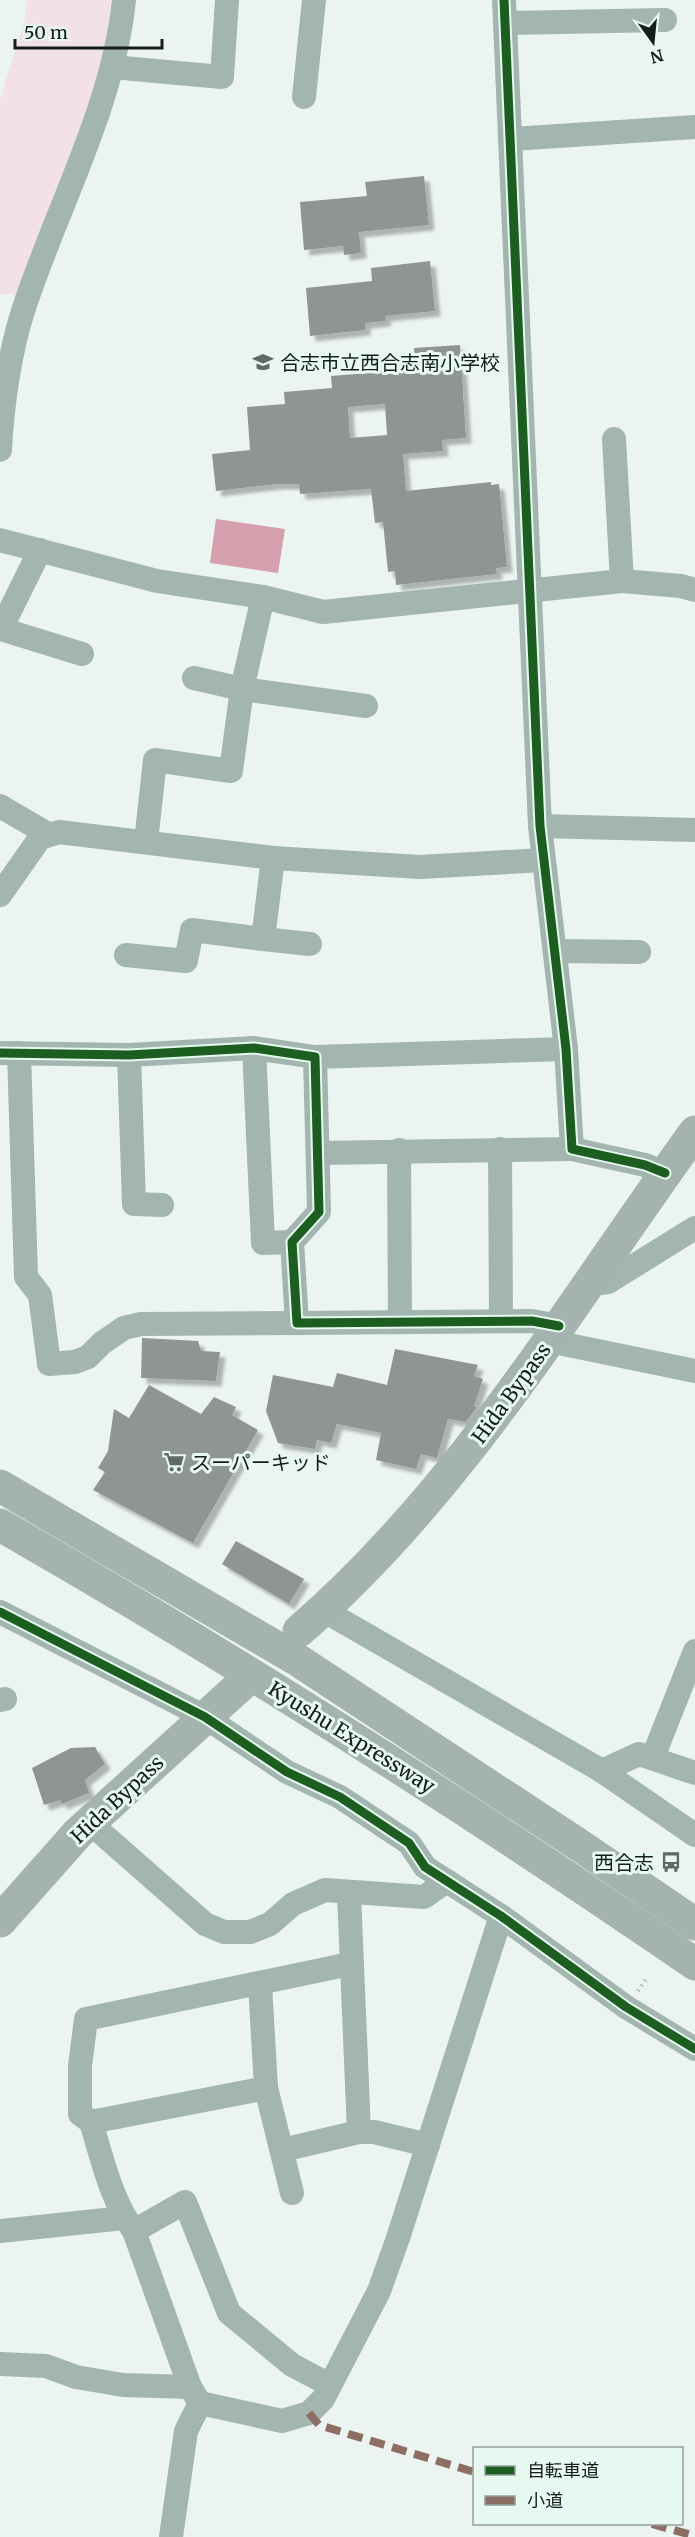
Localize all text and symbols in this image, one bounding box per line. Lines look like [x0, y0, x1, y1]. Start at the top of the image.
scale bar [15, 12, 162, 50]
north arrow [623, 12, 683, 72]
text: 50 m [24, 21, 68, 44]
text: N [648, 45, 666, 68]
school or university icon: 合志市立西合志南小学校 [251, 350, 275, 374]
place label: 合志市立西合志南小学校 [280, 350, 500, 375]
street label: Hida Bypass [466, 1338, 556, 1448]
supermarket icon: スーパーキッド [162, 1450, 186, 1474]
place label: スーパーキッド [191, 1450, 331, 1475]
street label: Kyushu Expressway [264, 1676, 440, 1799]
street label: Hida Bypass [65, 1750, 169, 1848]
place label: 西合志 [594, 1850, 654, 1875]
bus stop icon: 西合志 [659, 1850, 683, 1874]
legend [473, 2447, 683, 2525]
text: 自転車道 [527, 2459, 599, 2482]
text: 小道 [527, 2489, 563, 2512]

